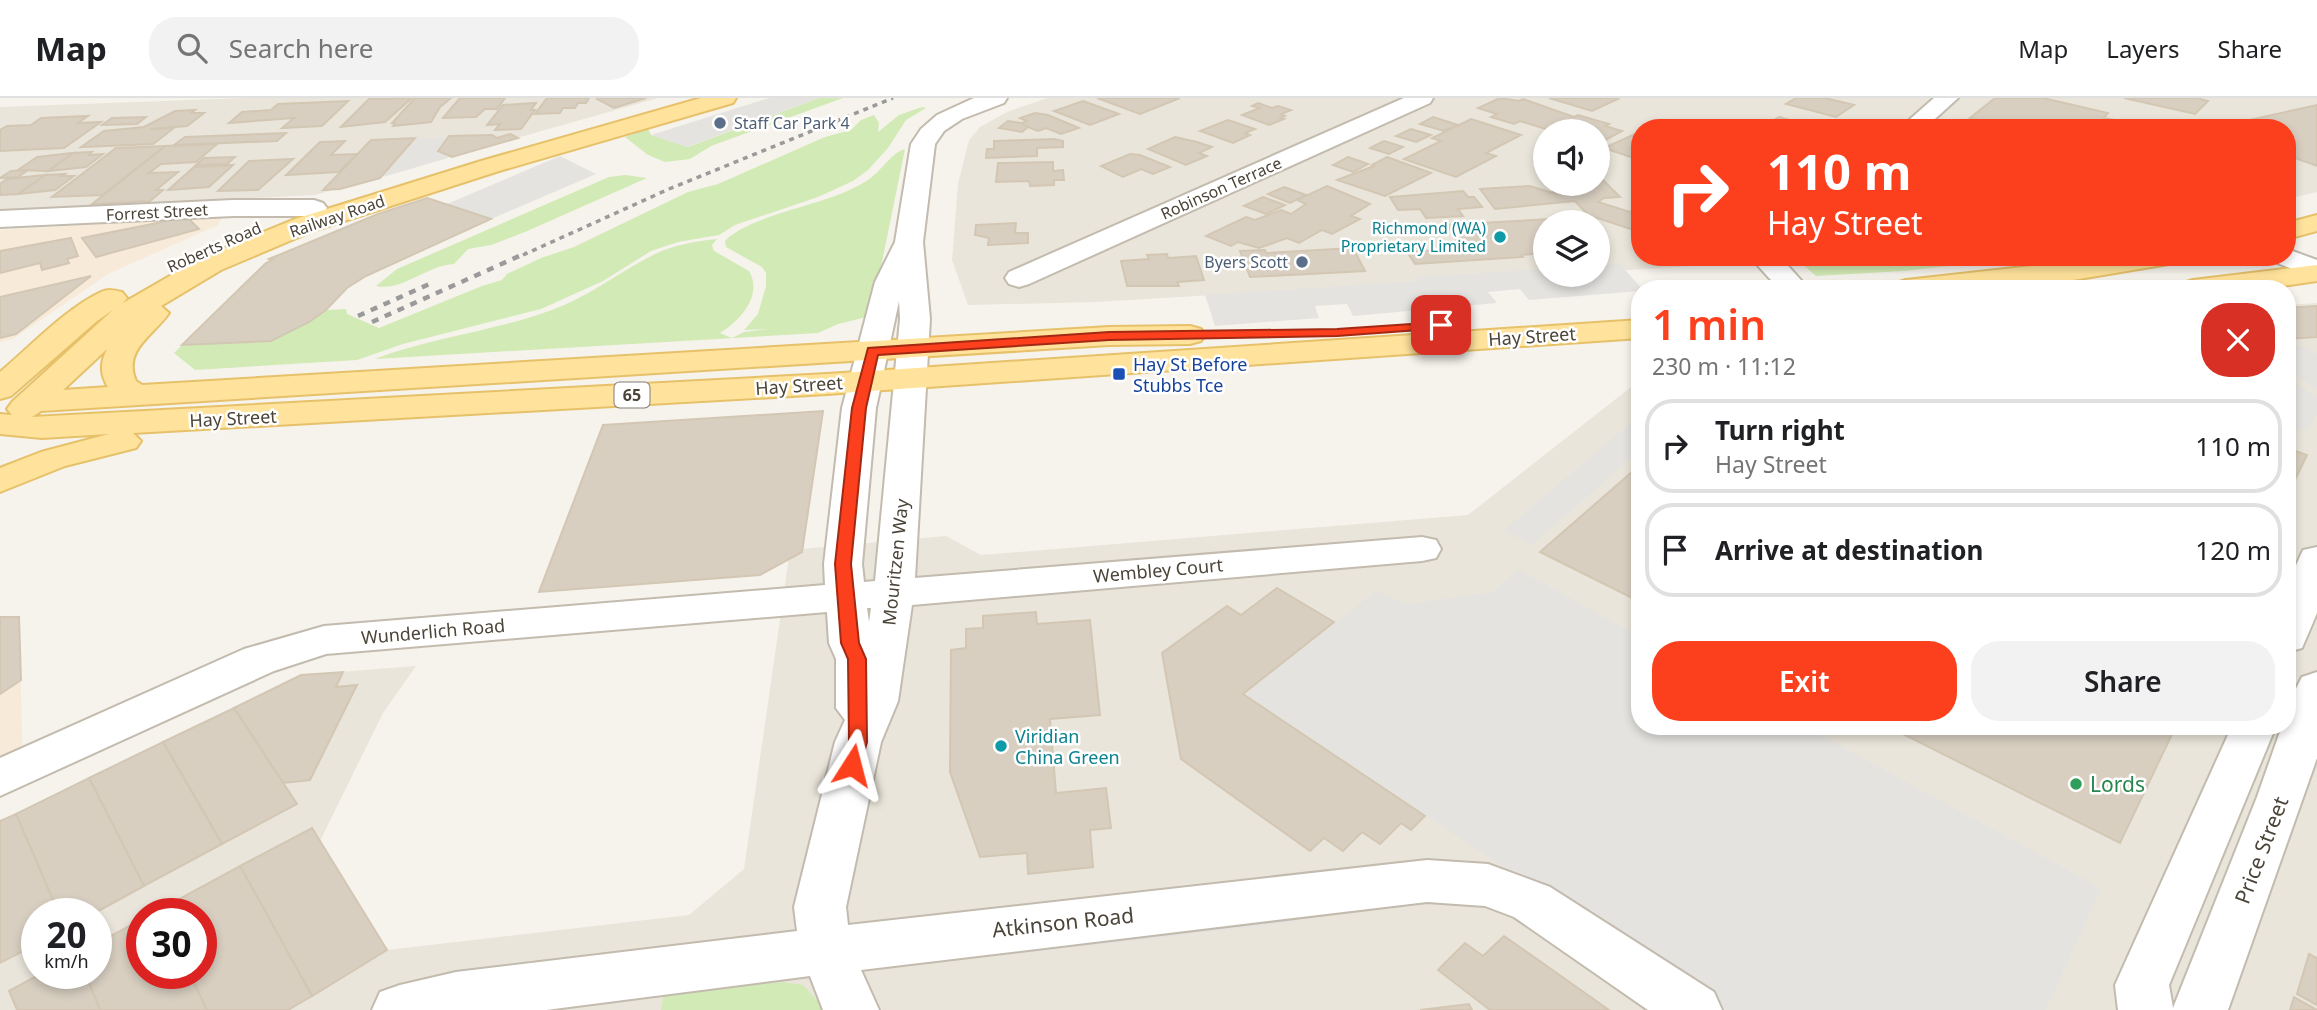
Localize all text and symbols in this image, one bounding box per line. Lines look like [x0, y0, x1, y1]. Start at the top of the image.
search box [149, 17, 639, 80]
text: Map [35, 26, 107, 71]
icon: search [173, 29, 211, 67]
text: Search here [229, 30, 373, 66]
text: Map [2018, 32, 2068, 65]
text: Layers [2106, 32, 2180, 65]
text: Share [2218, 32, 2282, 65]
place label: Staff Car Park 4 [734, 112, 850, 134]
marker: Staff Car Park 4 [712, 115, 728, 131]
map controls [1533, 119, 1610, 287]
button: sound [1533, 119, 1610, 196]
text: 110 m [1767, 138, 1912, 204]
icon: right [1652, 147, 1743, 238]
street label: Robinson Terrace [1157, 151, 1285, 225]
street label: Railway Road [286, 189, 388, 243]
street label: Forrest Street [105, 198, 209, 226]
text: Hay Street [1767, 201, 1923, 244]
button: layers [1533, 210, 1610, 287]
street label: Roberts Road [163, 216, 265, 278]
place label: Richmond (WA) Proprietary Limited [1341, 217, 1486, 257]
marker: Richmond (WA) Proprietary Limited [1492, 229, 1508, 245]
place label: Byers Scott [1204, 251, 1288, 273]
marker: Byers Scott [1294, 254, 1310, 270]
pin [1411, 295, 1471, 355]
text: 1 min [1652, 295, 1766, 352]
button: close [2201, 303, 2275, 377]
icon: arrive [1422, 306, 1460, 344]
street label: Hay Street [1487, 321, 1577, 351]
text: 230 m · 11:12 [1652, 350, 1796, 382]
place label: Hay St Before Stubbs Tce [1133, 352, 1248, 397]
marker: Hay St Before Stubbs Tce [1111, 366, 1127, 382]
street label: Hay Street [754, 370, 844, 400]
road number: 65 [614, 382, 650, 408]
street label: Hay Street [189, 404, 278, 432]
text: Turn right [1715, 412, 1845, 448]
icon: right [1656, 427, 1694, 465]
text: 110 m [2195, 428, 2271, 464]
text: Hay Street [1715, 448, 1827, 480]
street label: Mouritzen Way [876, 497, 914, 626]
icon: arrive [1656, 531, 1694, 569]
text: Arrive at destination [1715, 532, 1984, 568]
text: 120 m [2195, 532, 2271, 568]
street label: Wembley Court [1092, 552, 1224, 588]
street label: Wunderlich Road [360, 613, 506, 649]
button: Exit [1652, 641, 1957, 721]
button: Share [1971, 641, 2275, 721]
place label: Viridian China Green [1015, 724, 1120, 769]
position arrow [815, 728, 889, 802]
marker: Viridian China Green [993, 738, 1009, 754]
place label: Lords [2090, 770, 2145, 798]
marker: Lords [2068, 776, 2084, 792]
street label: Price Street [2228, 792, 2294, 908]
speed limit sign: 30 [126, 898, 217, 989]
street label: Atkinson Road [991, 901, 1135, 943]
text: 20 [46, 911, 87, 958]
text: km/h [44, 949, 89, 973]

